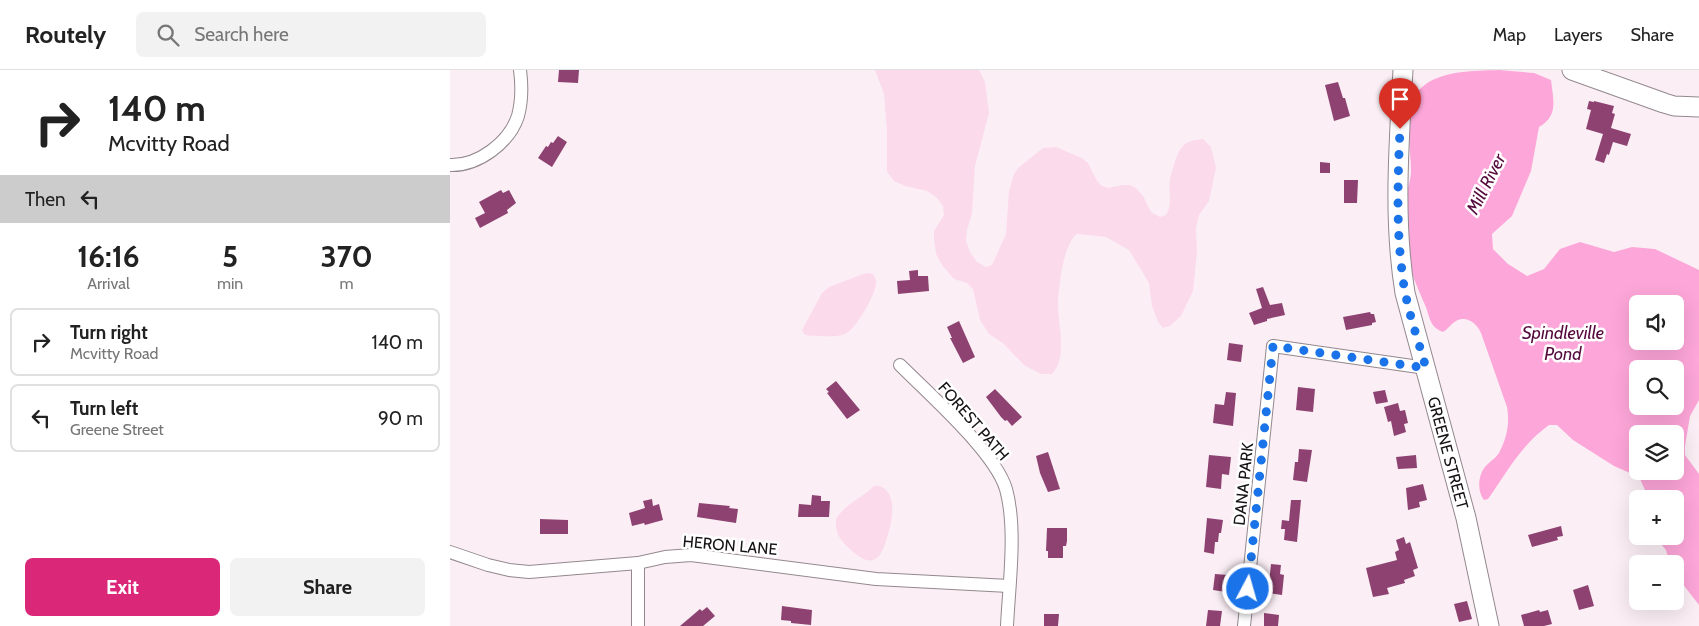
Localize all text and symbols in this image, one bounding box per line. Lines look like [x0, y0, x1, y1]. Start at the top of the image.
search box [136, 12, 486, 57]
text: Routely [25, 20, 106, 49]
icon: search [154, 21, 182, 49]
text: Search here [194, 23, 289, 46]
text: Map [1493, 24, 1526, 46]
text: Layers [1554, 24, 1603, 46]
text: Share [1631, 24, 1674, 46]
pin [1379, 78, 1421, 129]
icon: arrive [1386, 85, 1414, 113]
text: 140 m [108, 87, 206, 130]
icon: right [25, 90, 90, 155]
text: Mcvitty Road [108, 130, 230, 157]
water label: Mill River [1461, 149, 1511, 219]
icon: left [76, 185, 104, 213]
text: Then [25, 188, 66, 211]
text: 16:16 [77, 238, 140, 275]
text: 5 [222, 238, 238, 275]
text: 370 [320, 238, 373, 275]
text: Arrival [87, 274, 130, 293]
text: min [217, 274, 243, 293]
text: m [340, 274, 354, 293]
map controls [1629, 295, 1684, 610]
button: sound [1629, 295, 1684, 350]
text: Turn right [70, 321, 148, 344]
water label: Spindleville Pond [1522, 322, 1604, 365]
icon: right [27, 328, 55, 356]
text: 140 m [372, 331, 423, 354]
text: Mcvitty Road [70, 344, 159, 363]
button: search [1629, 360, 1684, 415]
street label: FOREST PATH [934, 378, 1013, 464]
street label: GREENE STREET [1424, 395, 1472, 512]
text: Turn left [70, 397, 138, 420]
icon: left [27, 404, 55, 432]
text: 90 m [378, 407, 423, 430]
text: Greene Street [70, 420, 164, 439]
button: layers [1629, 425, 1684, 480]
street label: DANA PARK [1230, 442, 1257, 526]
button: + [1629, 490, 1684, 545]
street label: HERON LANE [682, 532, 778, 559]
button: − [1629, 555, 1684, 610]
button: Exit [25, 558, 220, 616]
button: Share [230, 558, 425, 616]
position arrow [1221, 562, 1273, 614]

